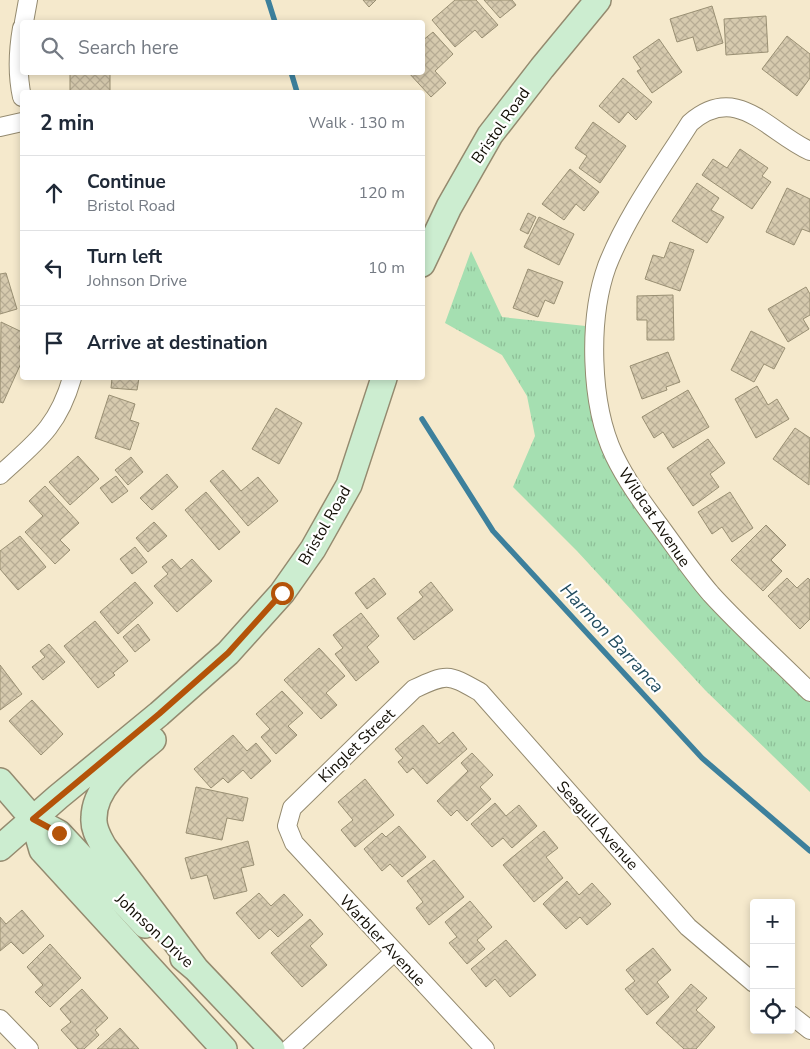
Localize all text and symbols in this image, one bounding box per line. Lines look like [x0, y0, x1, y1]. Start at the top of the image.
search box [20, 20, 425, 75]
icon: search [38, 34, 66, 62]
text: Search here [78, 35, 179, 61]
street label: Bristol Road [466, 83, 535, 168]
text: 2 min [40, 109, 94, 137]
text: Walk · 130 m [309, 112, 405, 134]
text: Continue [87, 169, 166, 195]
icon: ahead [40, 179, 68, 207]
text: 120 m [358, 182, 405, 204]
text: Bristol Road [87, 195, 175, 217]
text: Turn left [87, 244, 162, 270]
icon: left [40, 254, 68, 282]
text: 10 m [368, 257, 405, 279]
text: Johnson Drive [87, 270, 187, 292]
icon: arrive [40, 329, 68, 357]
text: Arrive at destination [87, 330, 268, 356]
street label: Wildcat Avenue [613, 464, 696, 572]
street label: Bristol Road [293, 482, 356, 569]
water label: Harmon Barranca [555, 578, 669, 698]
route start [271, 582, 294, 605]
street label: Kinglet Street [314, 703, 400, 788]
street label: Seagull Avenue [551, 776, 643, 875]
route end [48, 822, 71, 845]
street label: Johnson Drive [110, 888, 198, 973]
street label: Warbler Avenue [334, 890, 430, 991]
map controls [750, 899, 795, 1034]
button: + [750, 899, 795, 944]
button: − [750, 944, 795, 989]
button: locate [750, 989, 795, 1034]

